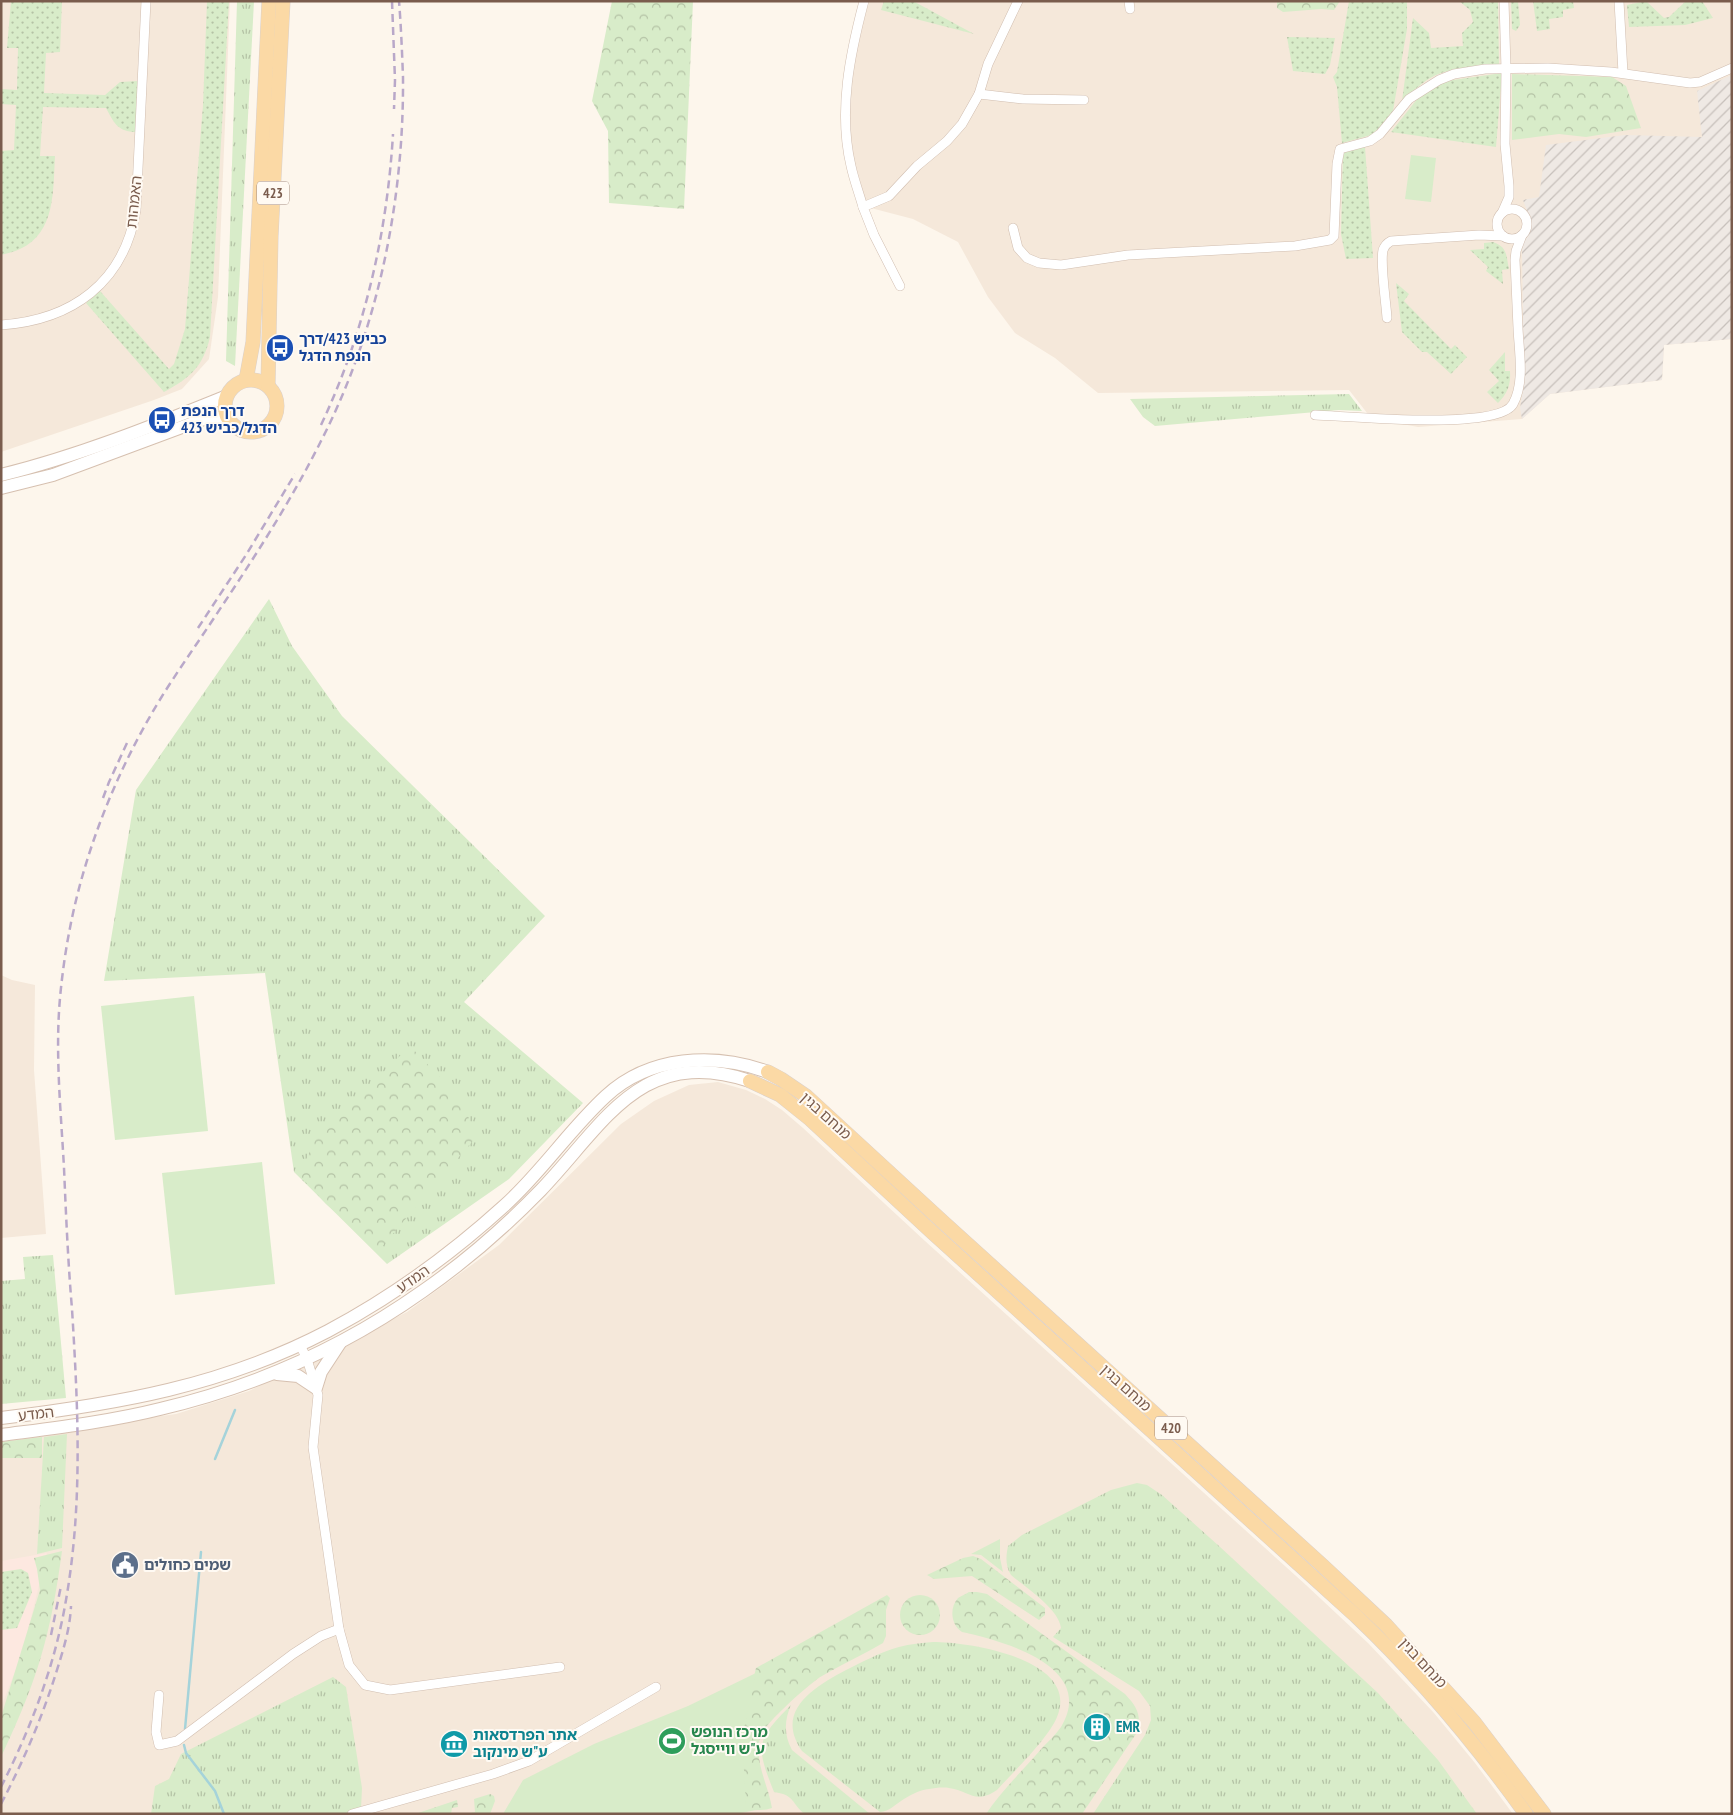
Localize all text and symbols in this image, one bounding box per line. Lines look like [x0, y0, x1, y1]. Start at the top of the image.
street label: האמהות [121, 175, 146, 229]
road number: 423 [257, 182, 289, 204]
place label: כביש 423/דרך הנפת הדגל [299, 329, 387, 365]
bus stop icon: כביש 423/דרך הנפת הדגל [265, 333, 295, 363]
place label: דרך הנפת הדגל/כביש 423 [181, 401, 277, 437]
bus stop icon: דרך הנפת הדגל/כביש 423 [147, 405, 177, 435]
street label: מנחם בגין [797, 1088, 856, 1143]
street label: המדע [392, 1260, 433, 1297]
street label: מנחם בגין [1097, 1360, 1156, 1415]
street label: המדע [17, 1402, 55, 1425]
road number: 420 [1155, 1416, 1187, 1440]
public building icon: שמים כחולים [110, 1550, 140, 1580]
place label: שמים כחולים [144, 1555, 231, 1574]
street label: מנחם בגין [1395, 1633, 1452, 1692]
building icon: EMR [1082, 1712, 1112, 1742]
place label: EMR [1116, 1717, 1140, 1736]
place label: מרכז הנופש ע"ש ווייסגל [691, 1722, 768, 1758]
place label: אתר הפרדסאות ע"ש מינקוב [473, 1725, 577, 1761]
sports icon: מרכז הנופש ע"ש ווייסגל [657, 1726, 687, 1756]
museum icon: אתר הפרדסאות ע"ש מינקוב [439, 1729, 469, 1759]

